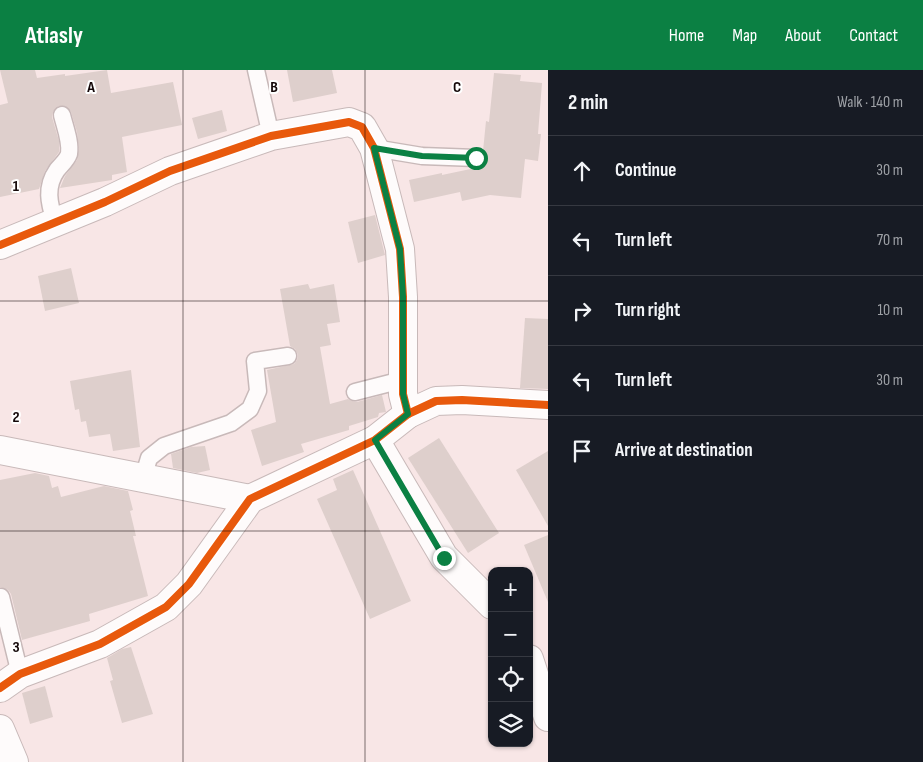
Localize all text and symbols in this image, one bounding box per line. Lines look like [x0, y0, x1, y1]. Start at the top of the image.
text: Atlasly [25, 21, 83, 50]
text: Home [669, 25, 704, 46]
text: Map [732, 25, 757, 46]
text: About [785, 25, 821, 46]
text: Contact [849, 25, 898, 46]
text: A [86, 78, 95, 97]
text: B [270, 78, 278, 97]
text: C [453, 78, 461, 97]
text: 2 min [568, 90, 608, 115]
text: Walk · 140 m [837, 93, 903, 112]
route start [465, 147, 488, 170]
icon: ahead [568, 157, 596, 185]
text: Continue [615, 159, 676, 182]
text: 30 m [876, 161, 903, 180]
text: 1 [13, 177, 20, 196]
icon: left [568, 227, 596, 255]
text: Turn left [615, 229, 672, 252]
text: 70 m [877, 231, 903, 250]
icon: right [568, 297, 596, 325]
text: Turn right [615, 299, 680, 322]
text: 10 m [877, 301, 903, 320]
icon: left [568, 367, 596, 395]
text: Turn left [615, 369, 672, 392]
text: 30 m [876, 371, 903, 390]
text: 2 [12, 408, 20, 427]
icon: arrive [568, 437, 596, 465]
text: Arrive at destination [615, 439, 753, 462]
route end [433, 547, 456, 570]
map controls [488, 567, 533, 747]
button: + [488, 567, 533, 612]
button: − [488, 612, 533, 657]
text: 3 [12, 638, 20, 657]
button: locate [488, 657, 533, 702]
button: layers [488, 702, 533, 747]

